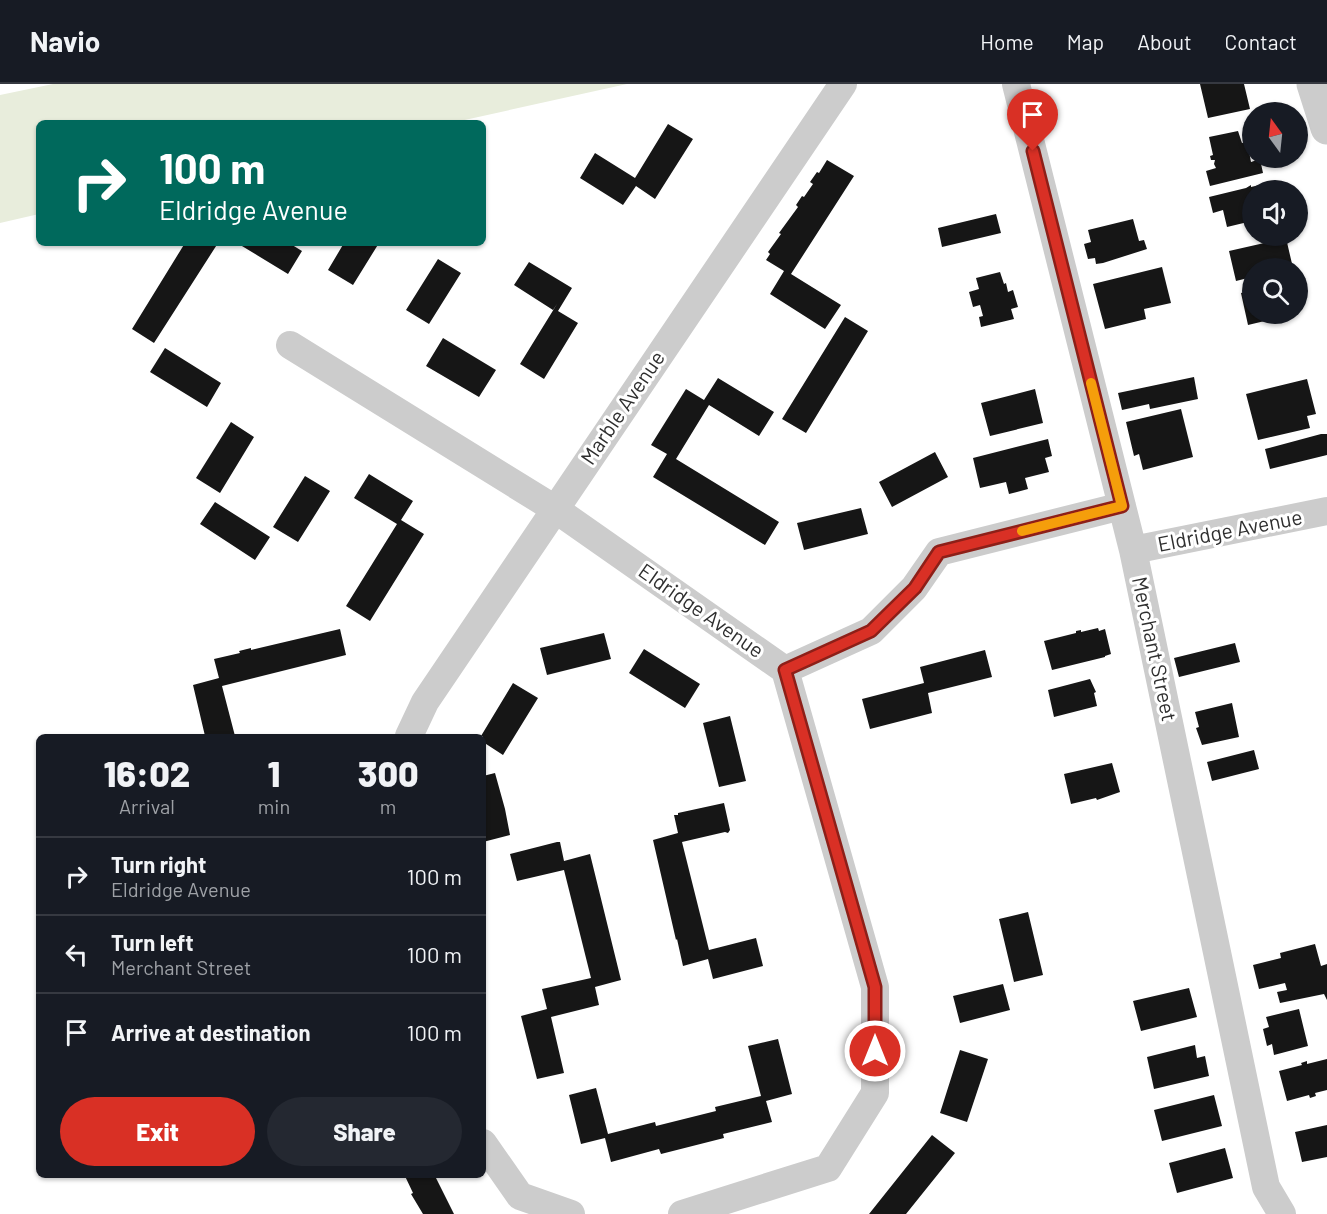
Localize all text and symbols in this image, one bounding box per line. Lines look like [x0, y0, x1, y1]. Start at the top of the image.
text: Navio [30, 24, 100, 58]
text: Home [980, 29, 1034, 54]
text: Map [1067, 29, 1104, 54]
text: About [1137, 29, 1192, 54]
text: Contact [1225, 29, 1297, 54]
pin [1007, 89, 1058, 151]
icon: arrive [1016, 98, 1049, 131]
north arrow [1242, 102, 1308, 168]
map controls [1242, 102, 1308, 324]
text: 100 m [159, 142, 265, 192]
icon: right [60, 144, 138, 222]
button: sound [1242, 180, 1308, 246]
text: Eldridge Avenue [159, 193, 348, 225]
button: search [1242, 258, 1308, 324]
street label: Marble Avenue [575, 346, 669, 469]
street label: Eldridge Avenue [1155, 503, 1304, 556]
street label: Eldridge Avenue [635, 557, 769, 662]
street label: Merchant Street [1128, 574, 1183, 723]
text: 16:02 [103, 751, 190, 794]
text: 1 [268, 751, 280, 794]
text: 300 [358, 751, 419, 794]
text: Arrival [119, 794, 175, 818]
text: min [258, 794, 290, 818]
text: m [380, 794, 396, 818]
text: Turn right [111, 851, 206, 877]
icon: right [60, 860, 93, 893]
text: 100 m [407, 863, 462, 889]
text: Eldridge Avenue [111, 877, 251, 901]
text: Turn left [111, 929, 194, 955]
icon: left [60, 938, 93, 971]
text: 100 m [407, 941, 462, 967]
text: Merchant Street [111, 955, 251, 979]
icon: arrive [60, 1016, 93, 1049]
text: Arrive at destination [111, 1019, 310, 1045]
text: 100 m [407, 1019, 462, 1045]
position arrow [843, 1019, 907, 1083]
button: Exit [60, 1097, 255, 1166]
button: Share [267, 1097, 462, 1166]

